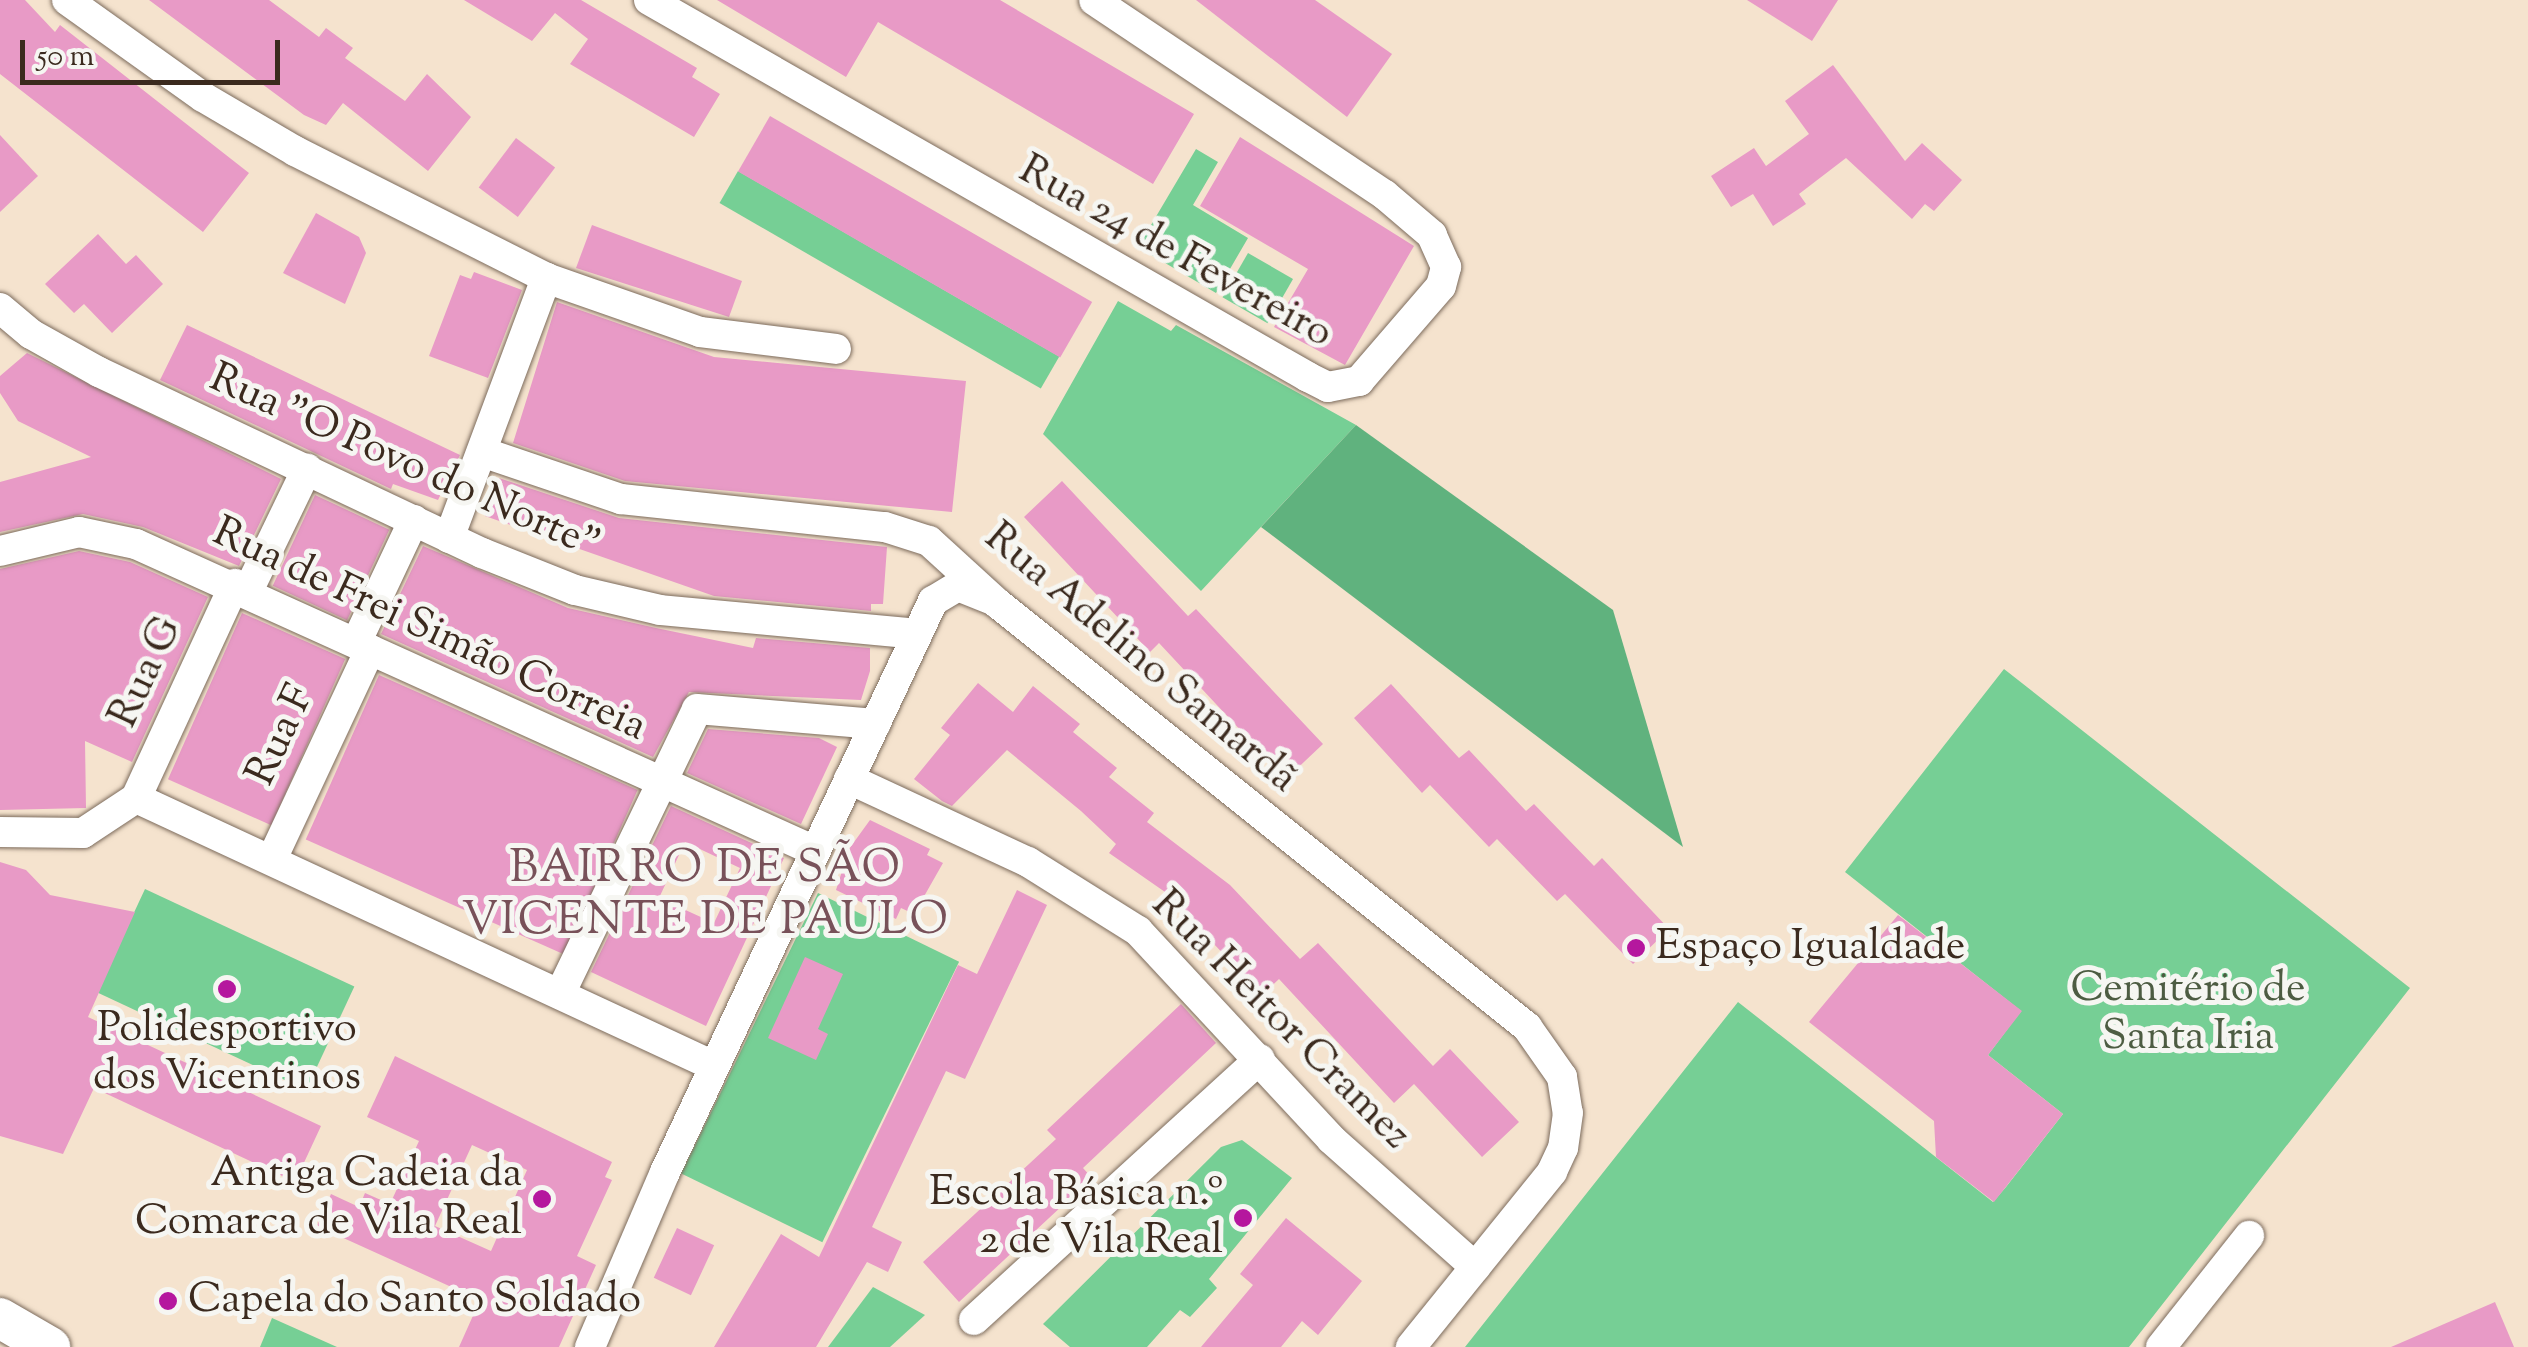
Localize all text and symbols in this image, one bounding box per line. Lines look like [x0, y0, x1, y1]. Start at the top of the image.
scale bar [25, 20, 285, 82]
text: 50 m [37, 36, 94, 79]
street label: Rua 24 de Fevereiro [1009, 146, 1341, 360]
street label: Rua "O Povo do Norte" [201, 354, 607, 572]
street label: Rua de Frei Simão Correia [204, 508, 654, 754]
street label: Rua Adelino Samardã [973, 513, 1307, 805]
street label: Rua G [100, 610, 194, 736]
street label: Rua F [237, 678, 327, 794]
district label: BAIRRO DE SÃO VICENTE DE PAULO [462, 844, 950, 950]
street label: Rua Heitor Cramez [1140, 881, 1420, 1161]
place label: Espaço Igualdade [1656, 923, 1965, 973]
marker: Espaço Igualdade [1625, 937, 1647, 959]
park label: Cemitério de Santa Iria [2071, 965, 2305, 1064]
marker: Polidesportivo dos Vicentinos [216, 978, 238, 1000]
place label: Polidesportivo dos Vicentinos [93, 1005, 361, 1104]
place label: Antiga Cadeia da Comarca de Vila Real [135, 1150, 522, 1248]
place label: Escola Básica n.º 2 de Vila Real [929, 1169, 1223, 1268]
marker: Antiga Cadeia da Comarca de Vila Real [531, 1188, 553, 1210]
marker: Escola Básica n.º 2 de Vila Real [1232, 1207, 1254, 1229]
place label: Capela do Santo Soldado [188, 1276, 641, 1326]
marker: Capela do Santo Soldado [157, 1290, 179, 1312]

